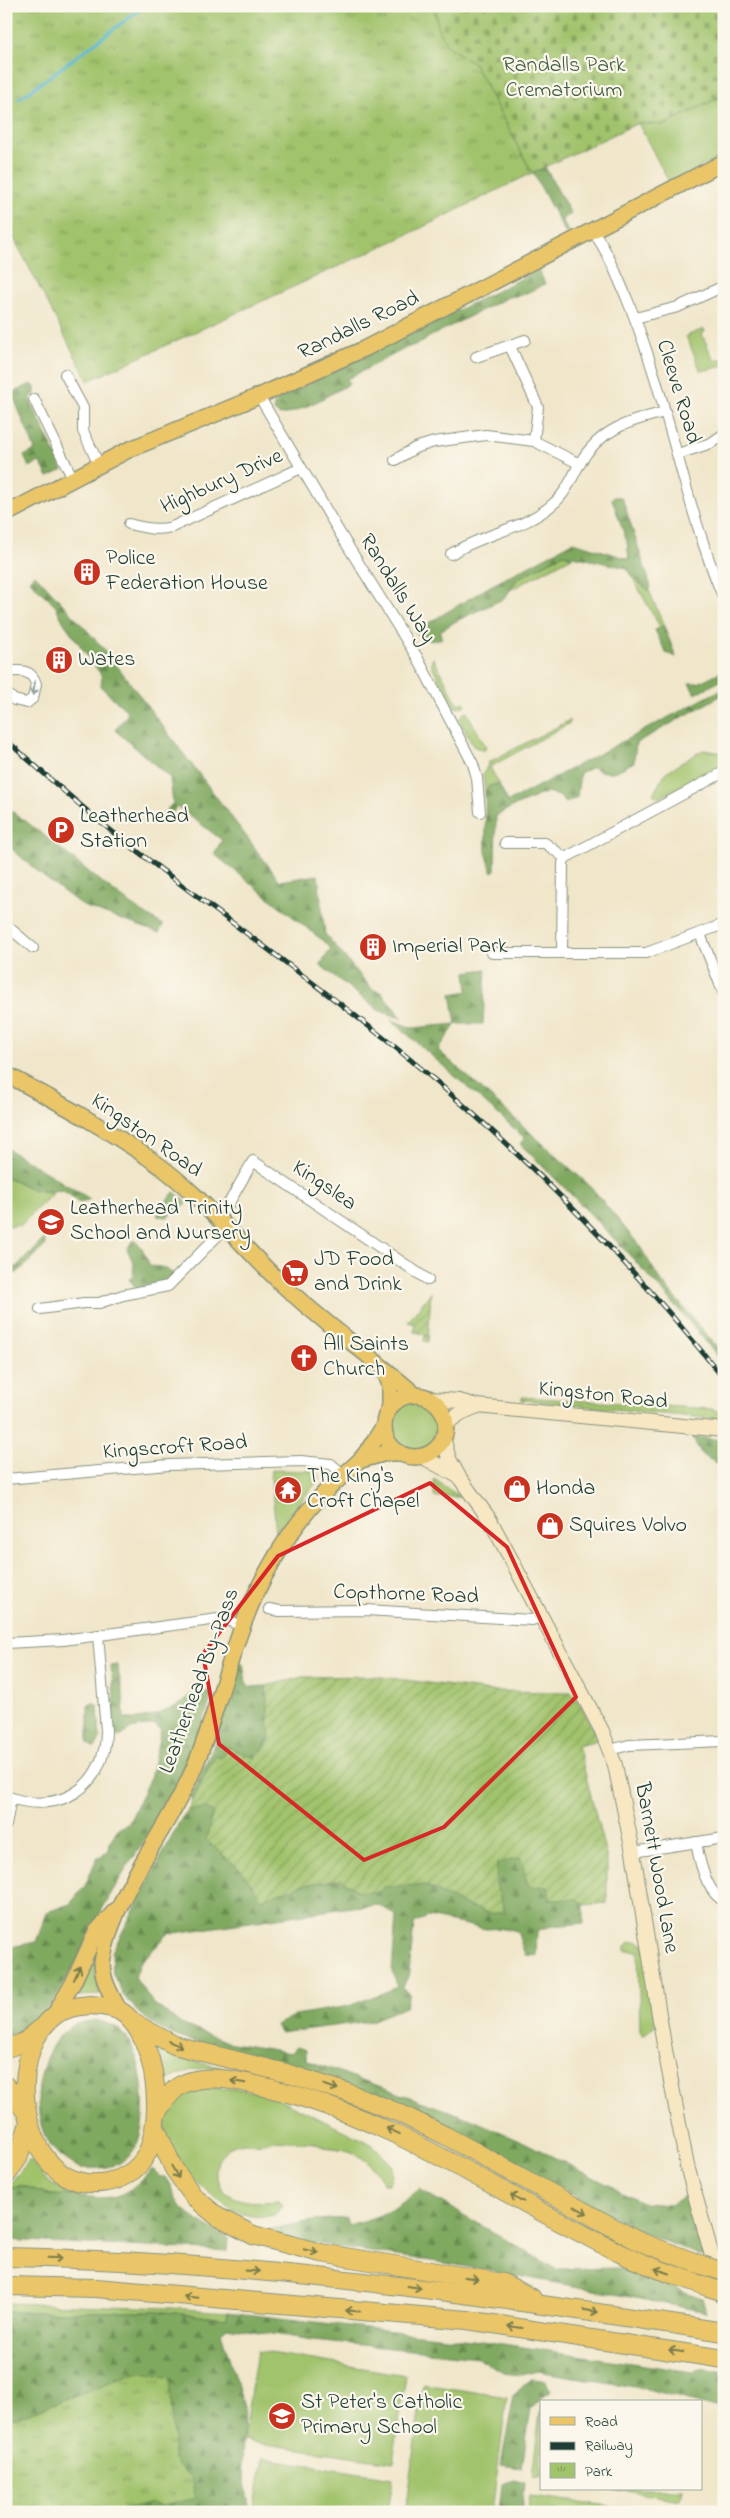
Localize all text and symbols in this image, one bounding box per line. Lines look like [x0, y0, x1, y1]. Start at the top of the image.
park label: Randalls Park Crematorium [503, 50, 626, 107]
street label: Randalls Road [293, 283, 425, 369]
street label: Cleeve Road [647, 336, 709, 448]
street label: Highbury Drive [156, 441, 289, 524]
street label: Randalls Way [350, 528, 444, 651]
place label: Police Federation House [105, 543, 268, 600]
building icon: Police Federation House [72, 557, 102, 587]
place label: Wates [78, 644, 135, 676]
building icon: Wates [44, 645, 74, 675]
one-way arrow [29, 680, 39, 696]
place label: Leatherhead Station [80, 801, 189, 858]
parking icon: Leatherhead Station [46, 815, 76, 845]
place label: Imperial Park [392, 931, 508, 963]
building icon: Imperial Park [358, 932, 388, 962]
street label: Kingston Road [83, 1086, 208, 1187]
street label: Kingslea [285, 1153, 363, 1220]
place label: Leatherhead Trinity School and Nursery [70, 1193, 251, 1251]
school or university icon: Leatherhead Trinity School and Nursery [36, 1207, 66, 1237]
place label: JD Food and Drink [314, 1244, 402, 1301]
supermarket icon: JD Food and Drink [280, 1258, 310, 1288]
place label: All Saints Church [323, 1329, 409, 1386]
church icon: All Saints Church [289, 1343, 319, 1373]
street label: Kingston Road [537, 1373, 669, 1420]
street label: Kingscroft Road [102, 1427, 248, 1470]
place label: The King's Croft Chapel [307, 1461, 420, 1518]
place label: Honda [536, 1473, 595, 1505]
shop icon: Honda [502, 1474, 532, 1504]
temple icon: The King's Croft Chapel [273, 1475, 303, 1505]
place label: Squires Volvo [569, 1510, 687, 1542]
shop icon: Squires Volvo [535, 1511, 565, 1541]
street label: Copthorne Road [333, 1576, 479, 1614]
street label: Leatherhead By-Pass [152, 1584, 249, 1779]
street label: Barnett Wood Lane [625, 1779, 687, 1956]
one-way arrow [73, 1966, 83, 1981]
one-way arrow [167, 2040, 182, 2049]
one-way arrow [231, 2076, 247, 2086]
one-way arrow [323, 2083, 339, 2093]
one-way arrow [386, 2126, 401, 2136]
one-way arrow [170, 2164, 180, 2179]
one-way arrow [510, 2193, 525, 2203]
one-way arrow [574, 2205, 588, 2215]
one-way arrow [303, 2247, 319, 2256]
one-way arrow [47, 2254, 63, 2263]
one-way arrow [655, 2266, 671, 2275]
one-way arrow [244, 2267, 260, 2276]
one-way arrow [463, 2273, 479, 2283]
one-way arrow [405, 2282, 421, 2292]
one-way arrow [184, 2292, 200, 2301]
one-way arrow [346, 2306, 362, 2316]
one-way arrow [583, 2307, 599, 2317]
one-way arrow [507, 2322, 523, 2332]
one-way arrow [668, 2346, 684, 2356]
place label: St Peter's Catholic Primary School [301, 2387, 463, 2445]
legend [540, 2400, 702, 2490]
school or university icon: St Peter's Catholic Primary School [267, 2401, 297, 2431]
text: Road [585, 2411, 618, 2433]
text: Railway [585, 2435, 633, 2458]
text: Park [585, 2461, 613, 2483]

